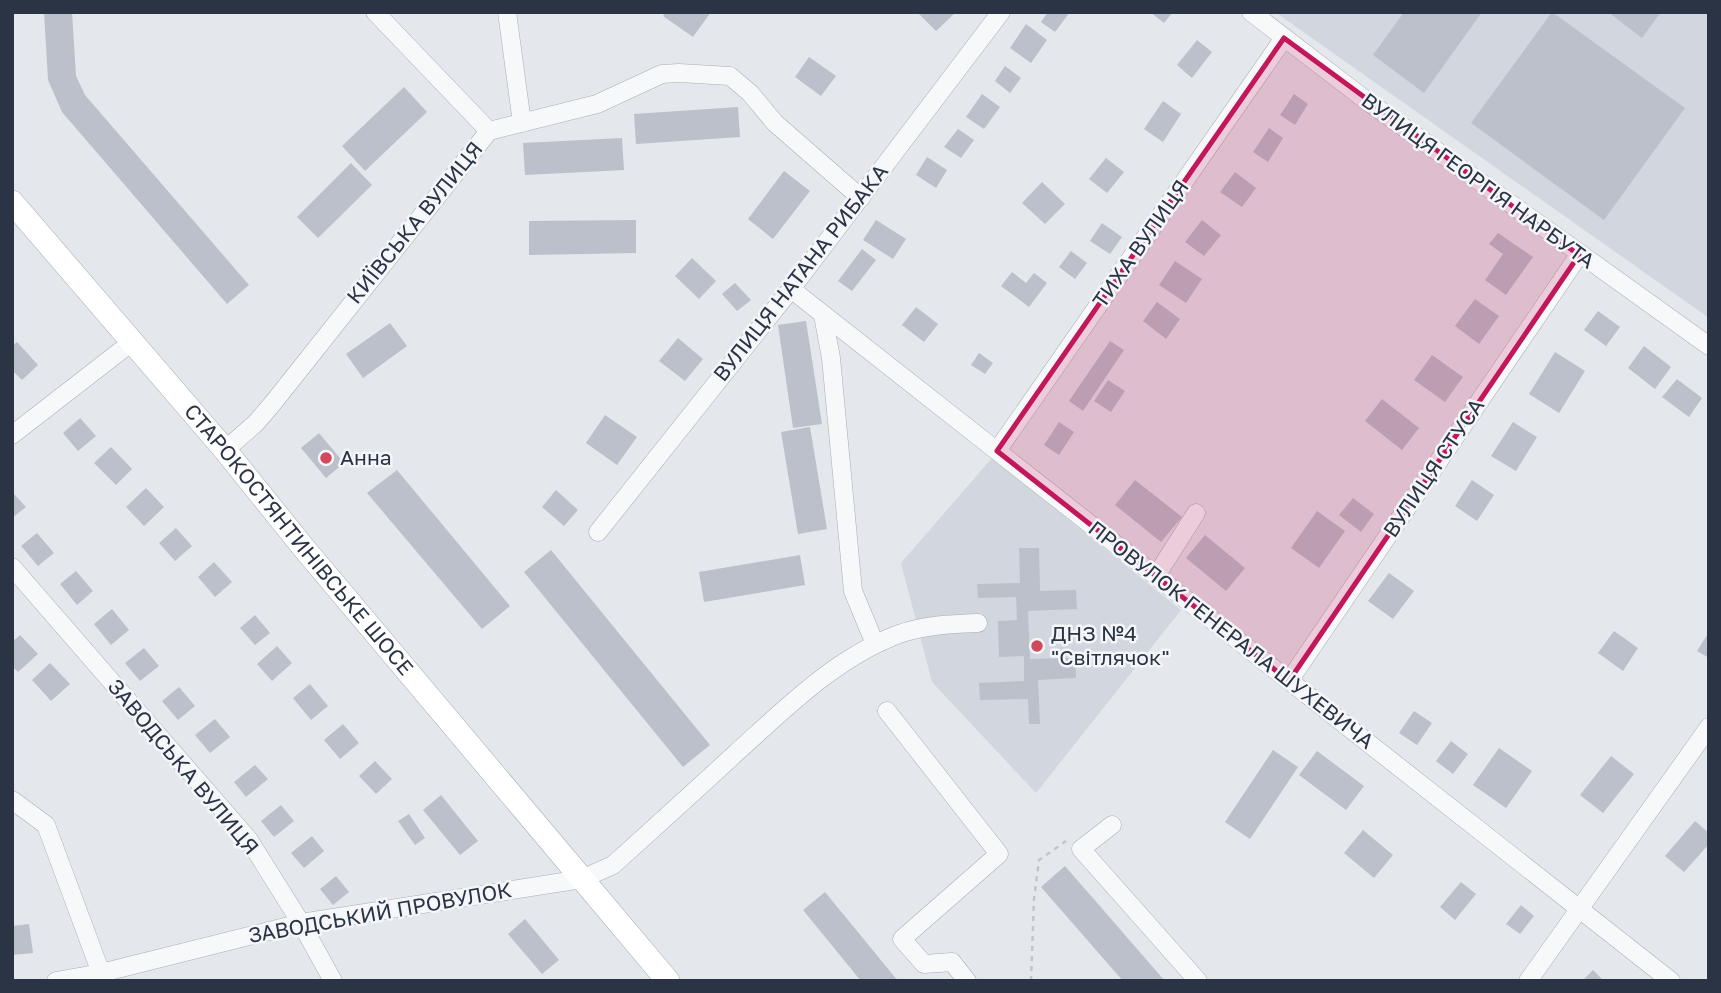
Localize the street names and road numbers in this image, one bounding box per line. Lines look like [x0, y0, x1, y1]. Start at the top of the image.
street label: ВУЛИЦЯ ГЕОРГІЯ НАРБУТА [1357, 87, 1600, 274]
street label: КИЇВСЬКА ВУЛИЦЯ [341, 136, 488, 309]
street label: ВУЛИЦЯ НАТАНА РИБАКА [707, 159, 893, 386]
street label: ТИХА ВУЛИЦЯ [1086, 174, 1194, 312]
street label: ВУЛИЦЯ СТУСА [1377, 393, 1489, 542]
street label: СТАРОКОСТЯНТИНІВСЬКЕ ШОСЕ [179, 398, 419, 680]
street label: ПРОВУЛОК ГЕНЕРАЛА ШУХЕВИЧА [1084, 515, 1380, 754]
street label: ЗАВОДСЬКА ВУЛИЦЯ [103, 673, 265, 859]
street label: ЗАВОДСЬКИЙ ПРОВУЛОК [246, 876, 514, 948]

